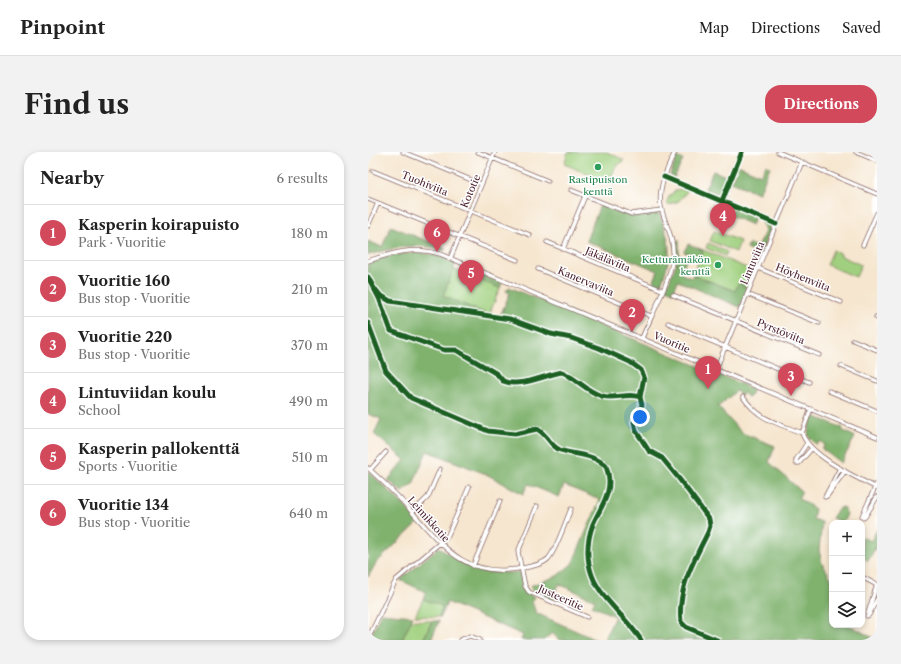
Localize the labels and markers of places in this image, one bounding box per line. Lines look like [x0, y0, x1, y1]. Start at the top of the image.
marker: Rastipuiston kenttä [593, 162, 603, 172]
place label: Rastipuiston kenttä [568, 173, 628, 198]
pin: 4 [710, 203, 736, 236]
pin: 6 [424, 219, 450, 252]
place label: Ketturämäkön kenttä [642, 253, 711, 278]
pin: 5 [458, 260, 484, 293]
marker: Ketturämäkön kenttä [713, 260, 723, 270]
pin: 2 [619, 299, 645, 332]
pin: 1 [695, 356, 721, 389]
pin: 3 [778, 363, 804, 396]

